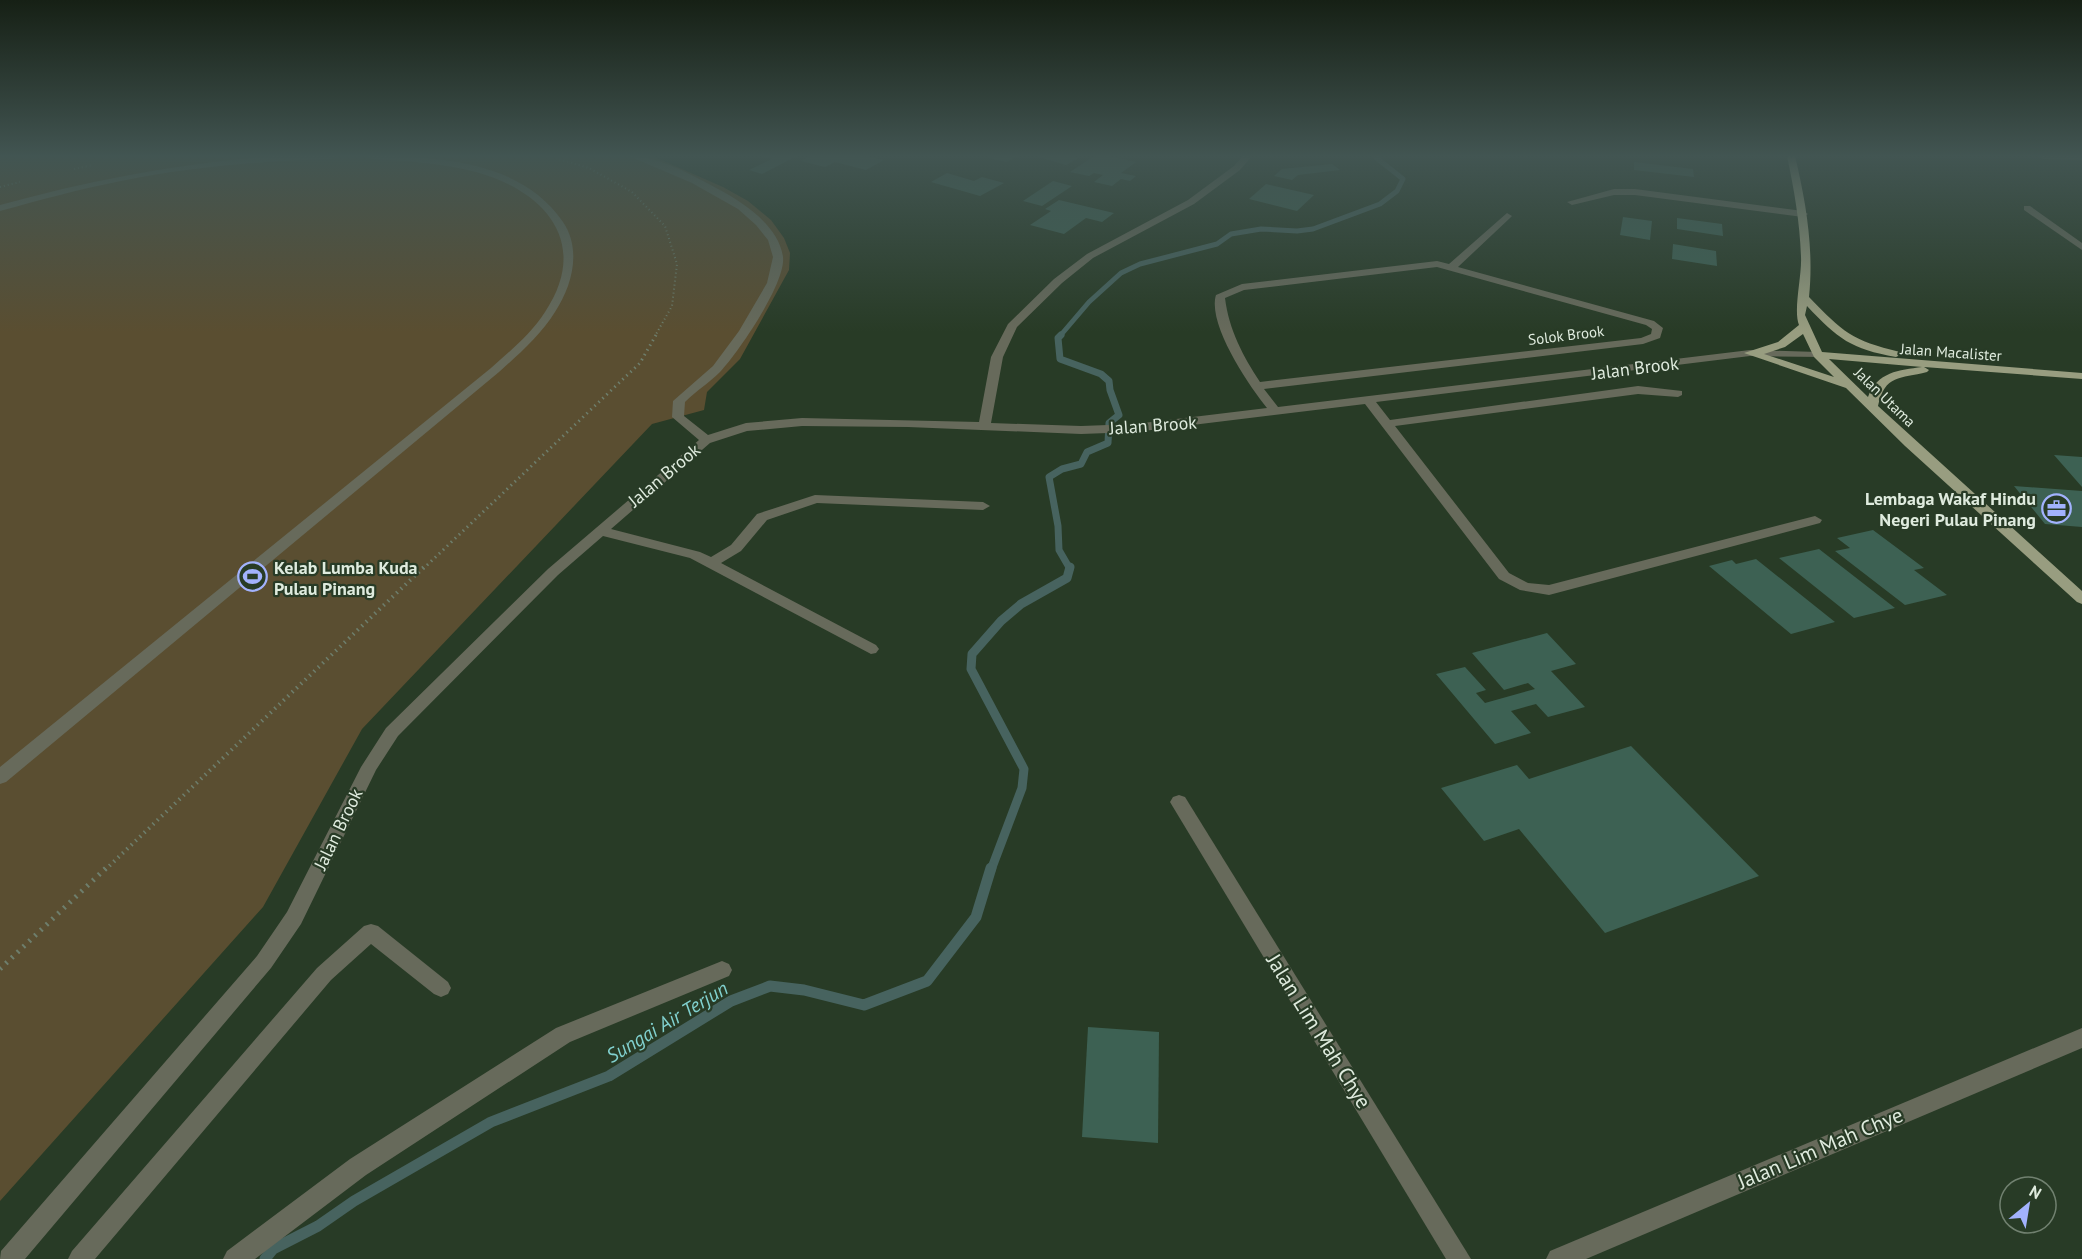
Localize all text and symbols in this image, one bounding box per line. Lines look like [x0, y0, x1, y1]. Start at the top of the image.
street label: Solok Brook [1527, 321, 1606, 349]
street label: Jalan Macalister [1899, 339, 2002, 365]
street label: Jalan Brook [1589, 351, 1680, 385]
street label: Jalan Utama [1850, 362, 1920, 431]
street label: Jalan Brook [1108, 410, 1198, 440]
street label: Jalan Brook [622, 438, 705, 513]
place label: Lembaga Wakaf Hindu Negeri Pulau Pinang [1865, 487, 2036, 531]
office icon: Lembaga Wakaf Hindu Negeri Pulau Pinang [2041, 492, 2073, 524]
place label: Kelab Lumba Kuda Pulau Pinang [274, 556, 418, 600]
sports icon: Kelab Lumba Kuda Pulau Pinang [237, 561, 269, 593]
street label: Jalan Brook [308, 784, 368, 874]
street label: Jalan Lim Mah Chye [1260, 948, 1377, 1113]
water label: Sungai Air Terjun [601, 975, 733, 1069]
street label: Jalan Lim Mah Chye [1732, 1101, 1907, 1195]
north arrow [1998, 1175, 2058, 1235]
text: N [2026, 1181, 2045, 1203]

